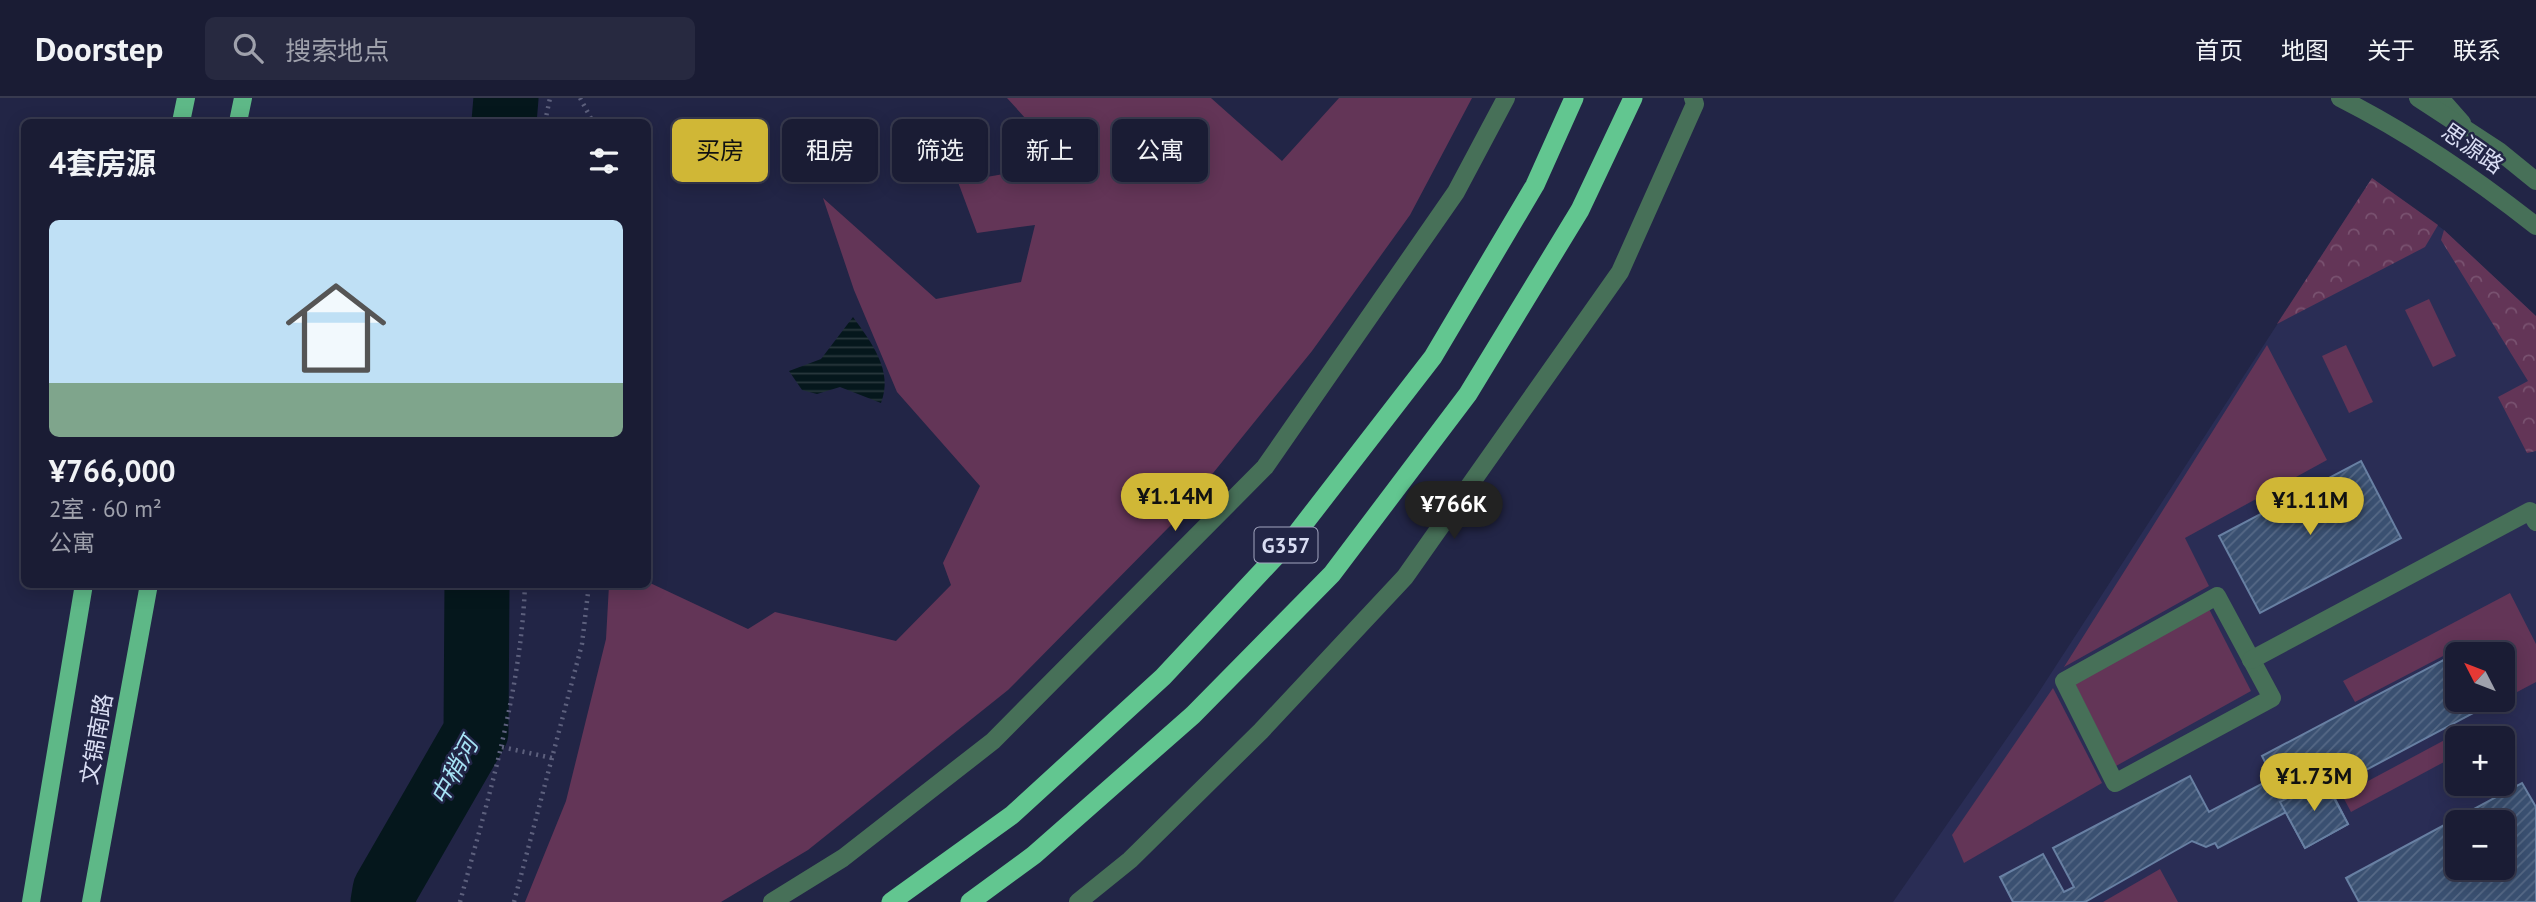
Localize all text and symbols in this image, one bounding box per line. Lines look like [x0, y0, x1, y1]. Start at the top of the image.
search box [205, 17, 695, 80]
text: Doorstep [35, 27, 163, 70]
icon: search [229, 29, 267, 67]
text: 搜索地点 [285, 34, 389, 67]
text: 首页 [2195, 35, 2243, 66]
text: 地图 [2281, 35, 2329, 66]
text: 关于 [2367, 35, 2415, 66]
text: 联系 [2453, 35, 2501, 66]
street label: 思源路 [2436, 116, 2510, 180]
chip: 买房 [672, 119, 768, 182]
chip: 租房 [782, 119, 878, 182]
chip: 筛选 [892, 119, 988, 182]
chip: 新上 [1002, 119, 1098, 182]
chip: 公寓 [1112, 119, 1208, 182]
icon: filters [585, 142, 623, 180]
text: 4套房源 [49, 143, 156, 182]
icon: home [273, 265, 399, 391]
text: ¥766,000 [49, 451, 176, 490]
pin: ¥1.14M [1118, 474, 1232, 533]
pin: ¥1.11M [2253, 478, 2367, 537]
text: ¥1.14M [1137, 481, 1213, 510]
pin: ¥766K [1405, 482, 1503, 541]
text: ¥1.11M [2272, 485, 2348, 514]
text: ¥766K [1421, 489, 1487, 518]
text: 2室 · 60 m² [49, 494, 162, 523]
text: 公寓 [49, 528, 95, 557]
road number: G357 [1254, 528, 1318, 562]
north arrow [2445, 642, 2515, 712]
map controls [2445, 642, 2515, 880]
street label: 文锦南路 [74, 691, 118, 787]
button: + [2445, 726, 2515, 796]
water label: 中稍河 [423, 728, 486, 810]
pin: ¥1.73M [2257, 754, 2371, 813]
text: ¥1.73M [2276, 761, 2352, 790]
button: − [2445, 810, 2515, 880]

